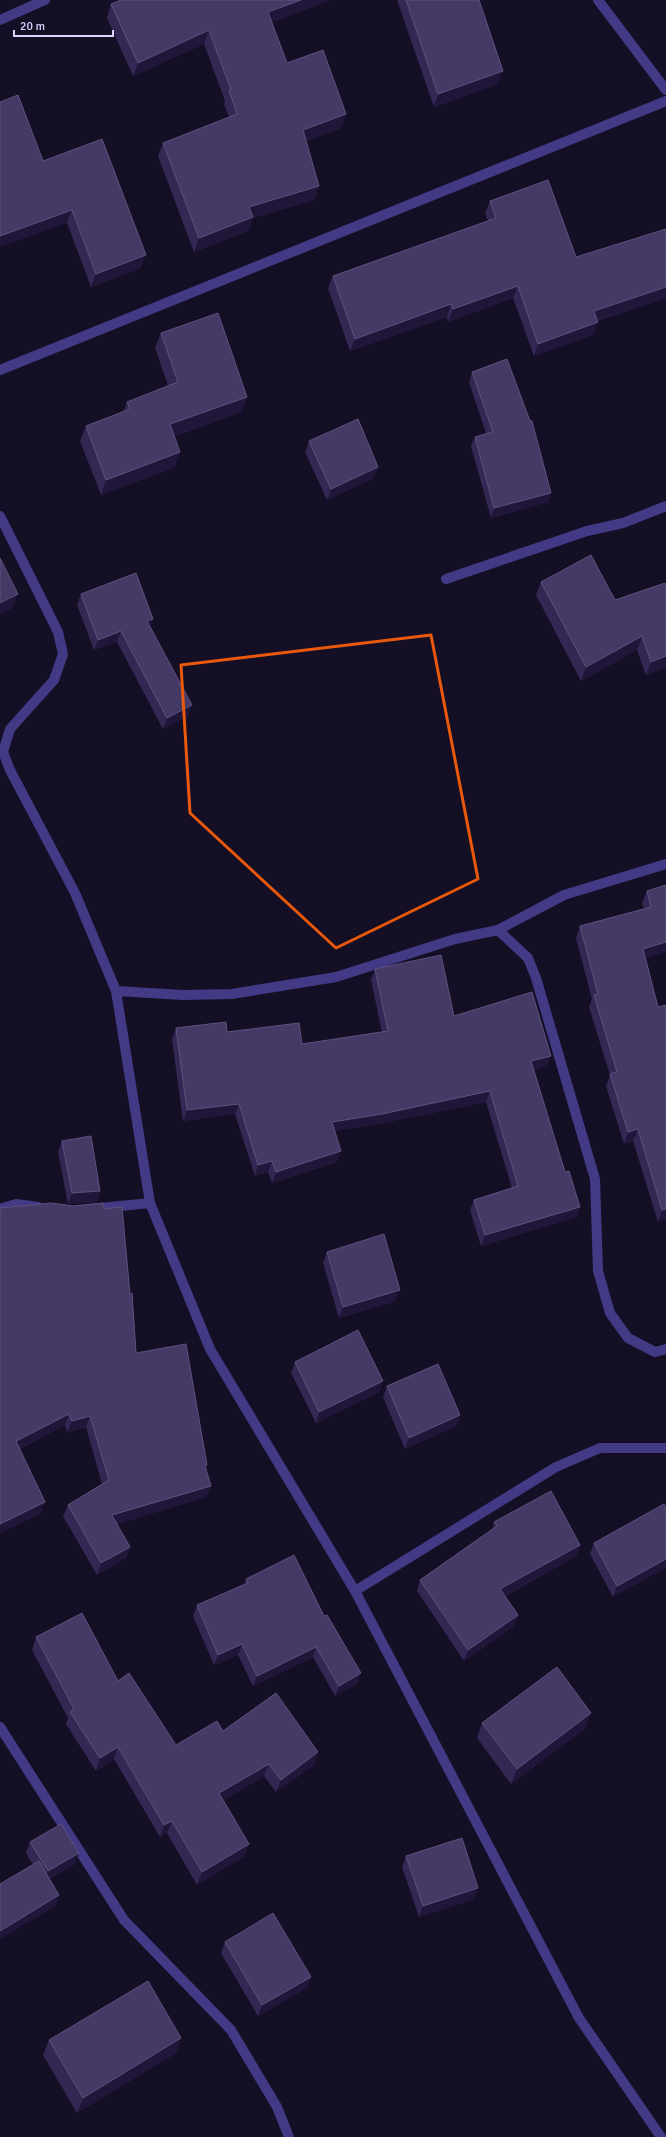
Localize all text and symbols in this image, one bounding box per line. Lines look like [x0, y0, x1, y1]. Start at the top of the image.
scale bar [14, 12, 113, 38]
text: 20 m [20, 19, 45, 34]

